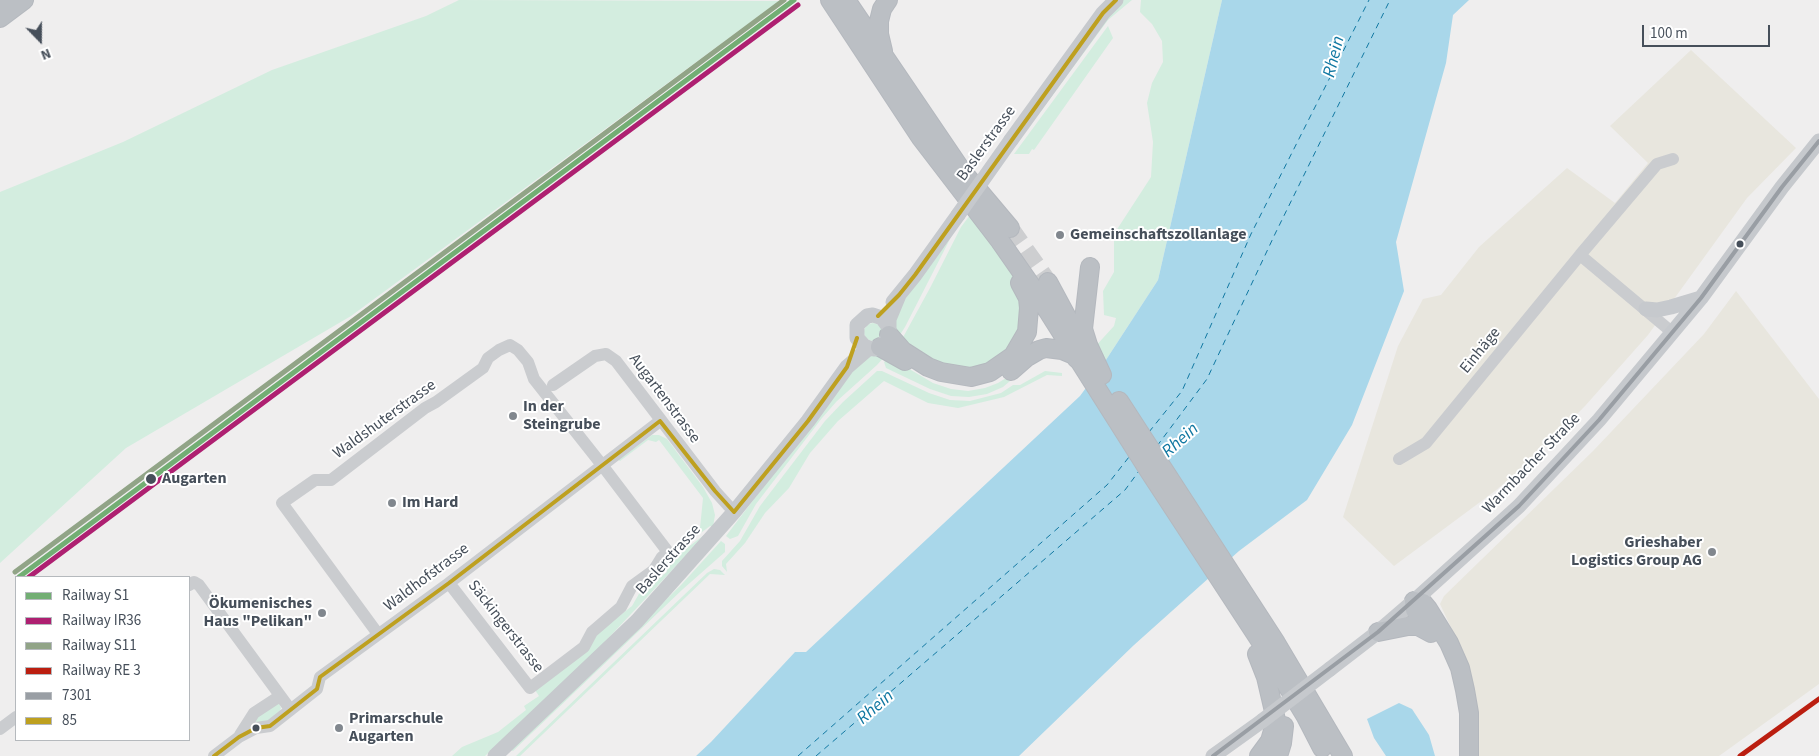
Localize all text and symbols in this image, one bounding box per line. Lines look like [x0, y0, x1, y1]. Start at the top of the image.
north arrow [15, 15, 65, 65]
scale bar [1644, 15, 1772, 47]
text: 100 m [1650, 23, 1688, 44]
water label: Rhein [1319, 34, 1351, 80]
text: N [38, 43, 54, 65]
street label: Baslerstrasse [953, 103, 1021, 185]
place label: Gemeinschaftszollanlage [1070, 225, 1247, 245]
marker: Gemeinschaftszollanlage [1054, 229, 1066, 241]
unlabelled marker [1735, 239, 1745, 249]
street label: Einhäge [1457, 324, 1505, 378]
street label: Augartenstrasse [624, 351, 704, 447]
street label: Waldshuterstrasse [330, 376, 440, 464]
place label: In der Steingrube [523, 397, 601, 435]
marker: In der Steingrube [507, 410, 519, 422]
street label: Warmbacher Straße [1479, 410, 1585, 518]
water label: Rhein [1158, 419, 1204, 463]
place label: Augarten [162, 469, 227, 489]
marker: Augarten [144, 472, 158, 486]
place label: Im Hard [402, 493, 458, 513]
marker: Im Hard [386, 497, 398, 509]
street label: Baslerstrasse [632, 521, 706, 599]
place label: Grieshaber Logistics Group AG [1571, 533, 1702, 571]
street label: Waldhofstrasse [381, 540, 473, 616]
marker: Grieshaber Logistics Group AG [1706, 546, 1718, 558]
legend [15, 576, 190, 741]
street label: Säckingerstrasse [463, 577, 547, 677]
text: Railway S1 [62, 585, 129, 606]
place label: Ökumenisches Haus "Pelikan" [204, 594, 312, 632]
marker: Ökumenisches Haus "Pelikan" [316, 607, 328, 619]
text: Railway IR36 [62, 610, 141, 631]
text: Railway S11 [62, 635, 137, 656]
text: Railway RE 3 [62, 660, 141, 681]
text: 7301 [62, 685, 92, 706]
water label: Rhein [853, 686, 899, 730]
place label: Primarschule Augarten [349, 709, 443, 747]
text: 85 [62, 710, 77, 731]
marker: Primarschule Augarten [333, 722, 345, 734]
unlabelled marker [251, 723, 261, 733]

